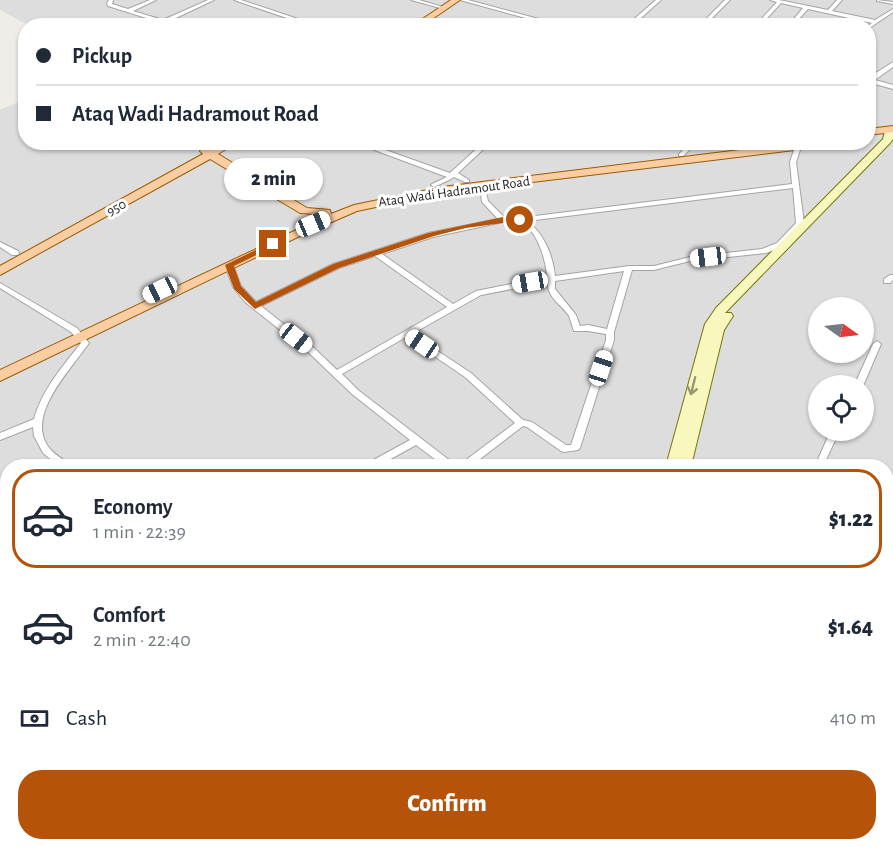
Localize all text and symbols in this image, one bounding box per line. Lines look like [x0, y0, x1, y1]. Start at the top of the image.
text: Pickup [72, 45, 132, 67]
text: Ataq Wadi Hadramout Road [72, 103, 319, 125]
callout: 2 min [224, 157, 322, 199]
text: 2 min [251, 169, 296, 189]
street label: Ataq Wadi Hadramout Road [377, 174, 531, 210]
street label: 950 [104, 197, 129, 219]
route start [506, 206, 533, 233]
car [293, 209, 333, 239]
route end [259, 230, 286, 257]
car [689, 246, 727, 268]
car [511, 270, 549, 294]
car [140, 274, 180, 306]
north arrow [808, 297, 874, 363]
map controls [808, 297, 874, 441]
car [276, 320, 316, 356]
car [402, 326, 442, 362]
car [587, 348, 615, 388]
button: locate [808, 375, 874, 441]
one-way arrow [687, 376, 699, 395]
icon: car [21, 492, 75, 546]
text: Economy [93, 496, 173, 518]
text: $1.22 [829, 508, 873, 530]
text: 1 min · 22:39 [93, 522, 186, 542]
icon: car [21, 600, 75, 654]
text: Comfort [93, 604, 165, 626]
text: $1.64 [828, 616, 873, 638]
text: 2 min · 22:40 [93, 630, 191, 650]
icon: cash [18, 702, 51, 735]
text: Cash [66, 707, 107, 729]
text: 410 m [830, 708, 876, 728]
button: Confirm [18, 770, 876, 839]

